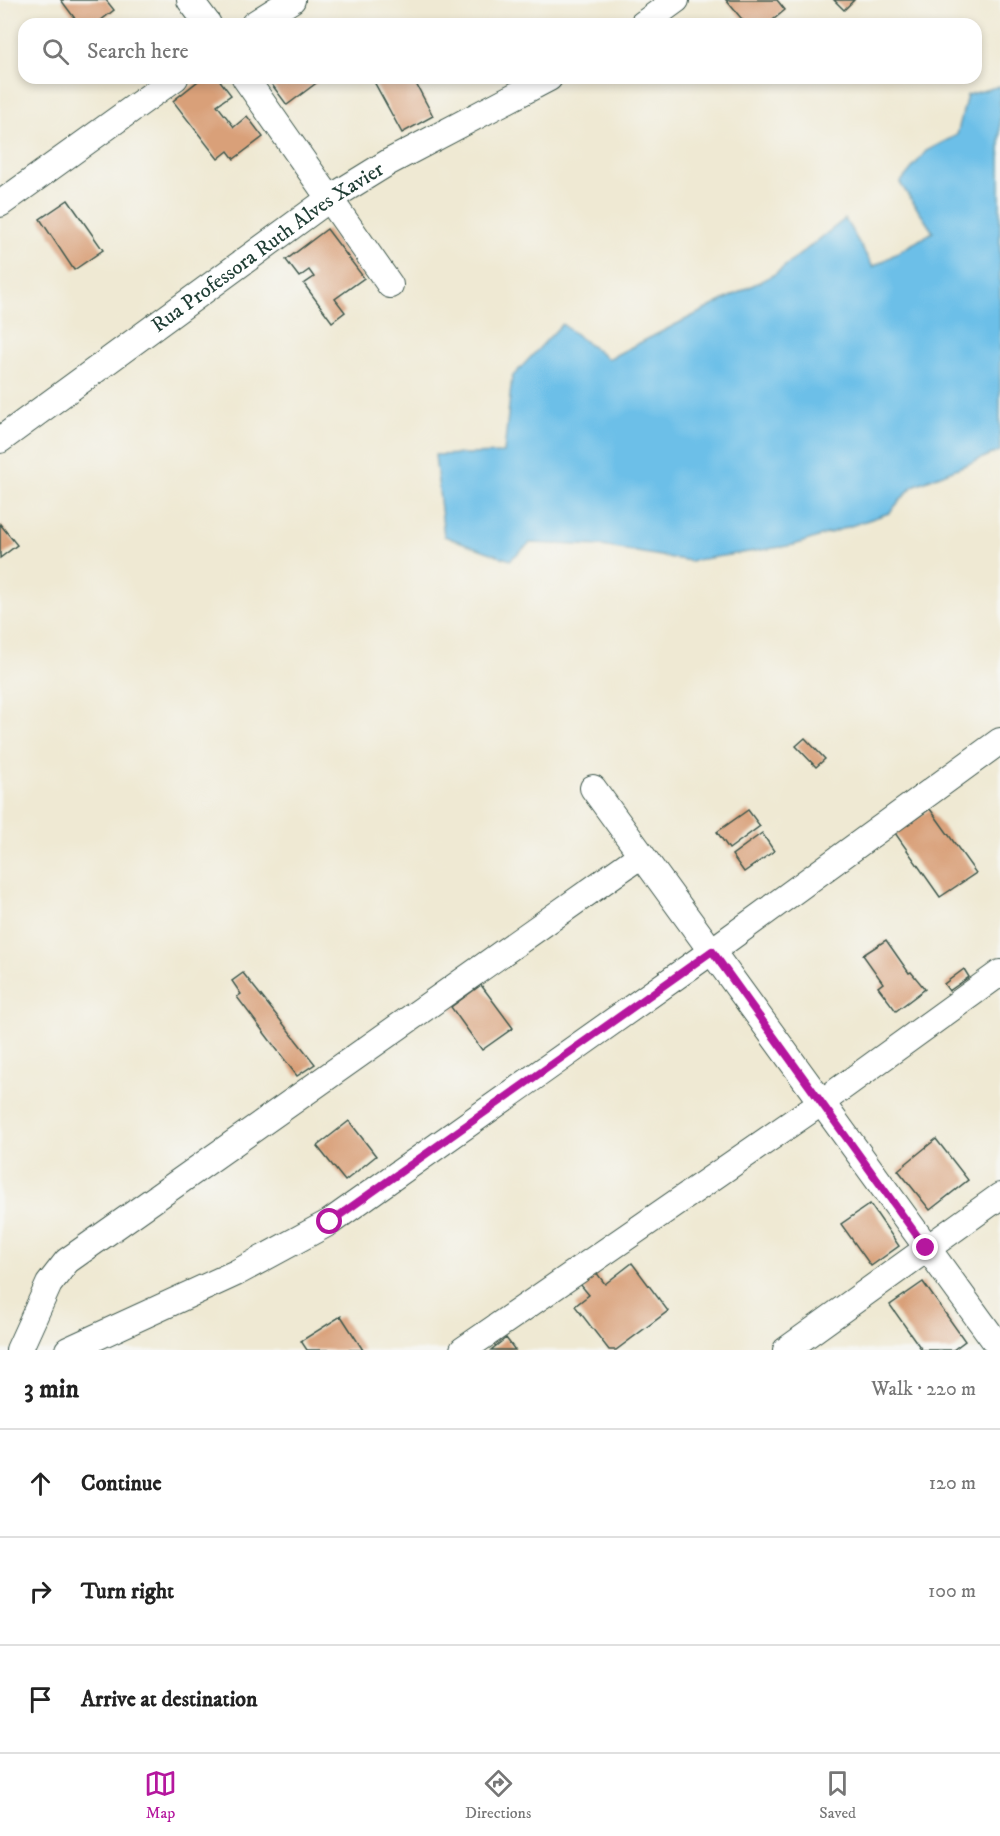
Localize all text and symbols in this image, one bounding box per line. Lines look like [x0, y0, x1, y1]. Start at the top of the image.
search box [18, 18, 982, 84]
icon: search [39, 35, 72, 68]
text: Search here [87, 38, 189, 65]
street label: Rua Professora Ruth Alves Xavier [147, 156, 389, 339]
route start [316, 1208, 342, 1234]
route end [912, 1234, 938, 1260]
text: 3 min [24, 1373, 79, 1406]
text: Walk · 220 m [871, 1377, 976, 1402]
icon: ahead [24, 1467, 57, 1500]
text: Continue [81, 1470, 162, 1497]
text: 120 m [929, 1471, 976, 1496]
icon: right [24, 1575, 57, 1608]
text: Turn right [81, 1578, 174, 1605]
text: 100 m [928, 1579, 976, 1604]
icon: arrive [24, 1683, 57, 1716]
text: Arrive at destination [81, 1686, 258, 1713]
tab: Map [144, 1767, 177, 1823]
tab: Directions [465, 1767, 531, 1823]
tab: Saved [819, 1767, 856, 1823]

